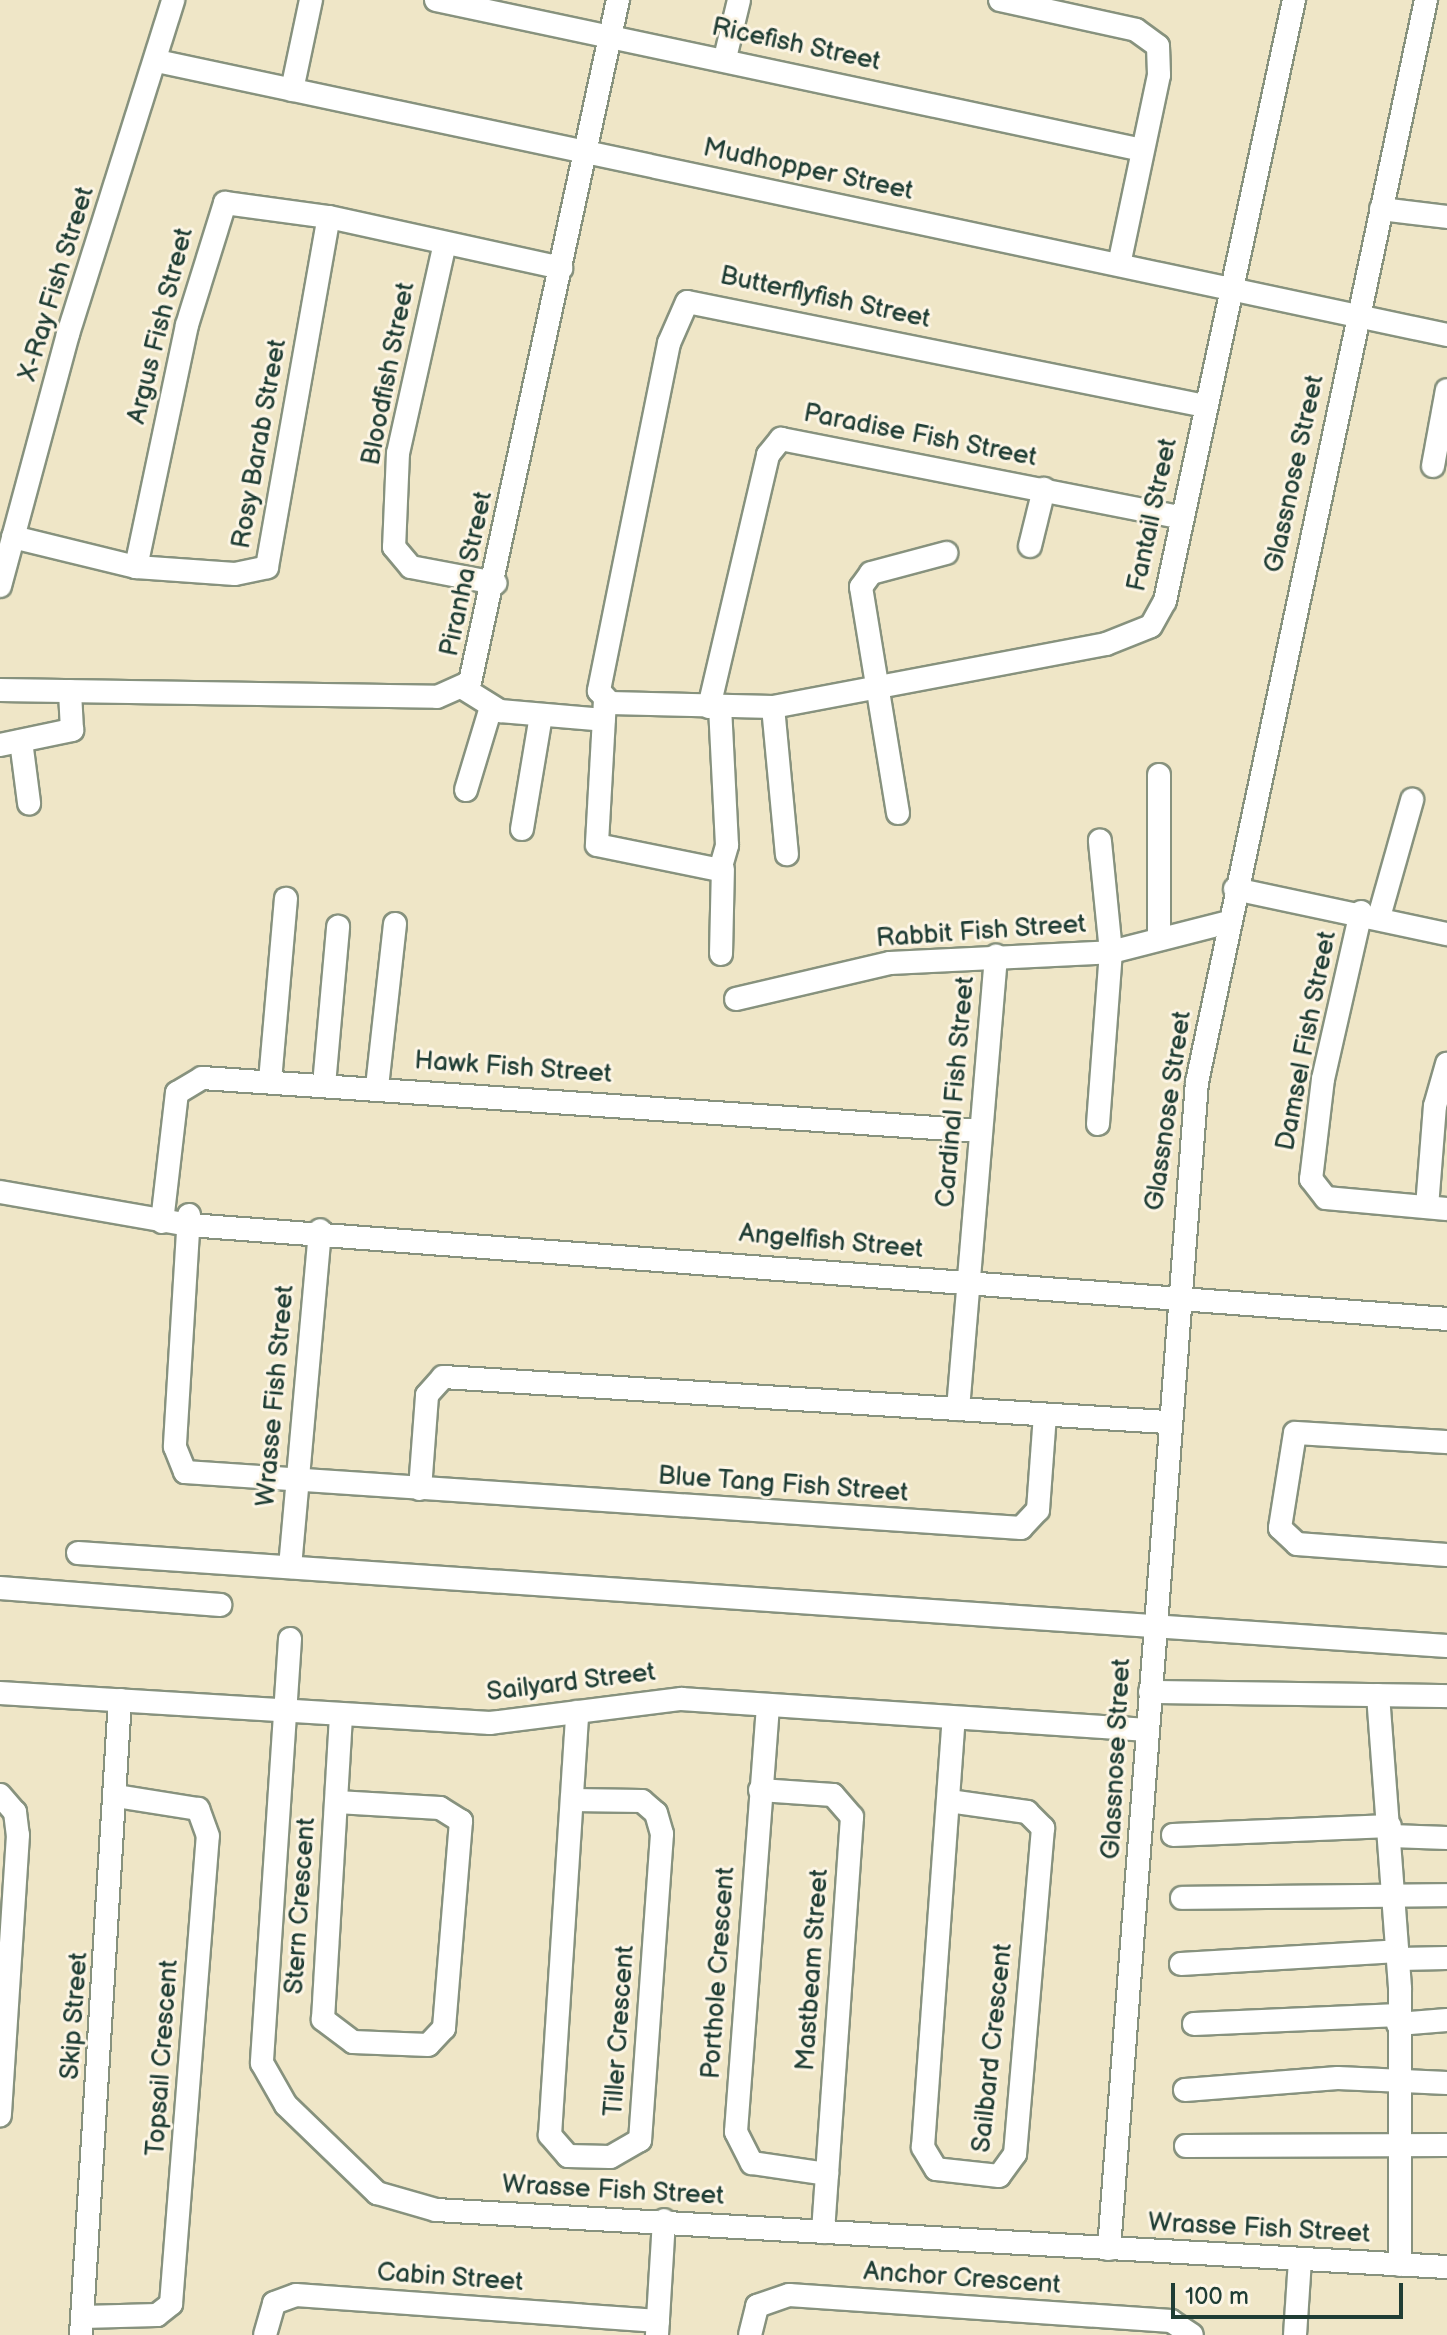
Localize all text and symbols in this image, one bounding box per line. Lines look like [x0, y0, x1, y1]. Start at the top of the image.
street label: Ricefish Street [709, 12, 883, 78]
street label: Mudhopper Street [700, 132, 916, 208]
street label: X-Ray Fish Street [12, 182, 102, 386]
street label: Argus Fish Street [122, 225, 200, 427]
street label: Butterflyfish Street [717, 260, 933, 336]
street label: Bloodfish Street [356, 280, 422, 468]
street label: Rosy Barab Street [226, 336, 294, 552]
street label: Glassnose Street [1259, 372, 1331, 576]
street label: Paradise Fish Street [801, 398, 1039, 474]
street label: Fantail Street [1121, 435, 1185, 595]
street label: Piranha Street [434, 488, 500, 660]
street label: Rabbit Fish Street [875, 909, 1087, 955]
street label: Damsel Fish Street [1270, 928, 1344, 1154]
street label: Cardinal Fish Street [930, 975, 982, 1209]
street label: Glassnose Street [1140, 1009, 1198, 1213]
street label: Hawk Fish Street [413, 1046, 613, 1090]
street label: Angelfish Street [737, 1218, 925, 1266]
street label: Wrasse Fish Street [251, 1284, 301, 1508]
street label: Blue Tang Fish Street [656, 1461, 910, 1509]
street label: Sailyard Street [485, 1657, 657, 1709]
street label: Glassnose Street [1096, 1657, 1138, 1861]
street label: Stern Crescent [279, 1817, 323, 1995]
street label: Porthole Crescent [696, 1866, 742, 2080]
street label: Mastbeam Street [790, 1868, 836, 2072]
street label: Sailbard Crescent [967, 1942, 1019, 2154]
street label: Tiller Crescent [598, 1944, 642, 2118]
street label: Skip Street [55, 1951, 95, 2081]
street label: Topsail Crescent [141, 1959, 185, 2157]
street label: Wrasse Fish Street [501, 2170, 725, 2212]
street label: Wrasse Fish Street [1147, 2208, 1371, 2250]
street label: Cabin Street [376, 2257, 524, 2299]
street label: Anchor Crescent [862, 2257, 1062, 2301]
scale bar [1175, 2267, 1407, 2317]
text: 100 m [1185, 2282, 1249, 2311]

